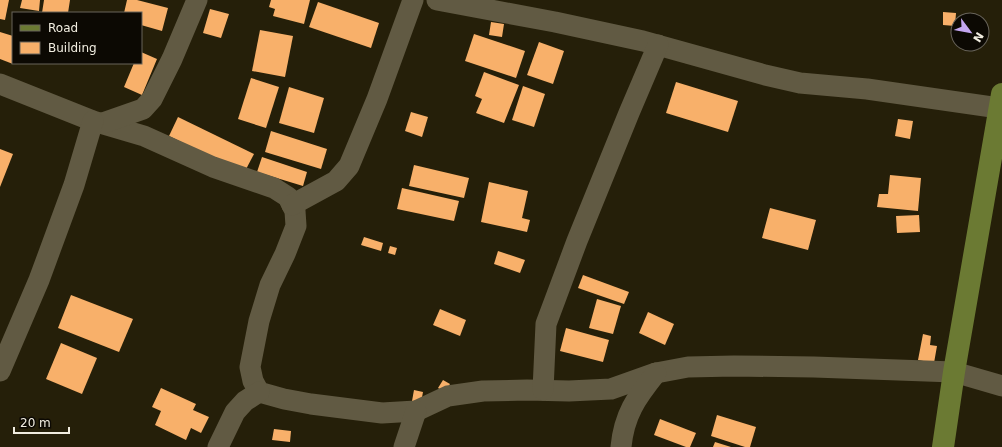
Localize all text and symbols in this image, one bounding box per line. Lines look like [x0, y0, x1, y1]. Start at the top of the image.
legend [12, 12, 142, 64]
north arrow [950, 12, 990, 52]
text: Road [48, 21, 78, 35]
text: N [970, 30, 986, 44]
text: Building [48, 41, 97, 55]
scale bar [14, 409, 69, 435]
text: 20 m [20, 416, 51, 430]

